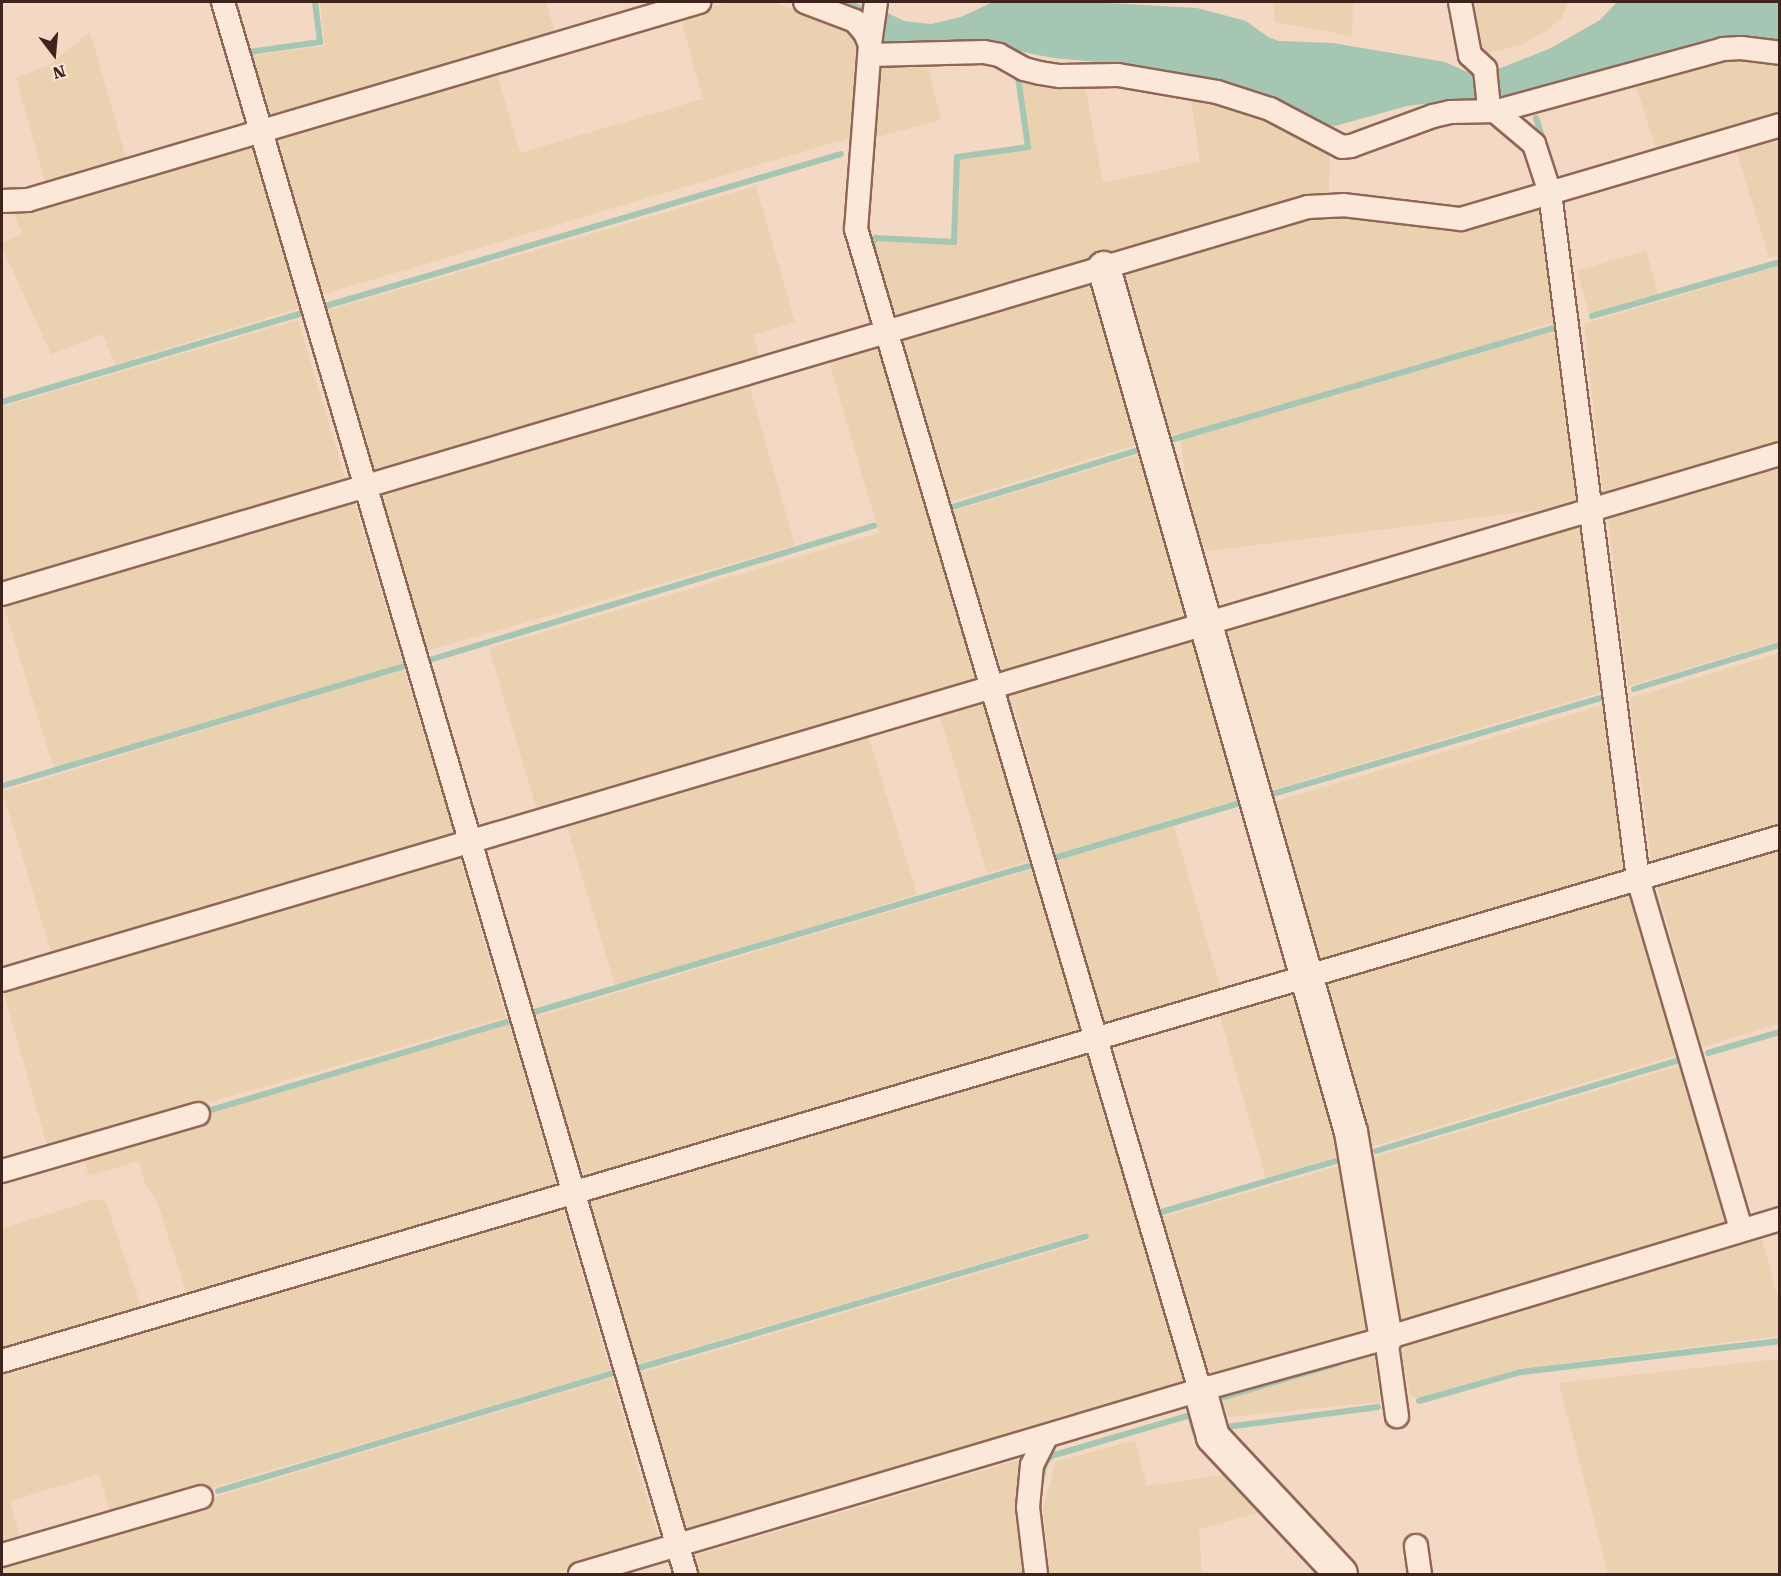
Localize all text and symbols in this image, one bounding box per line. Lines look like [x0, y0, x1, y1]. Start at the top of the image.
north arrow [24, 24, 84, 84]
text: N [51, 61, 68, 83]

